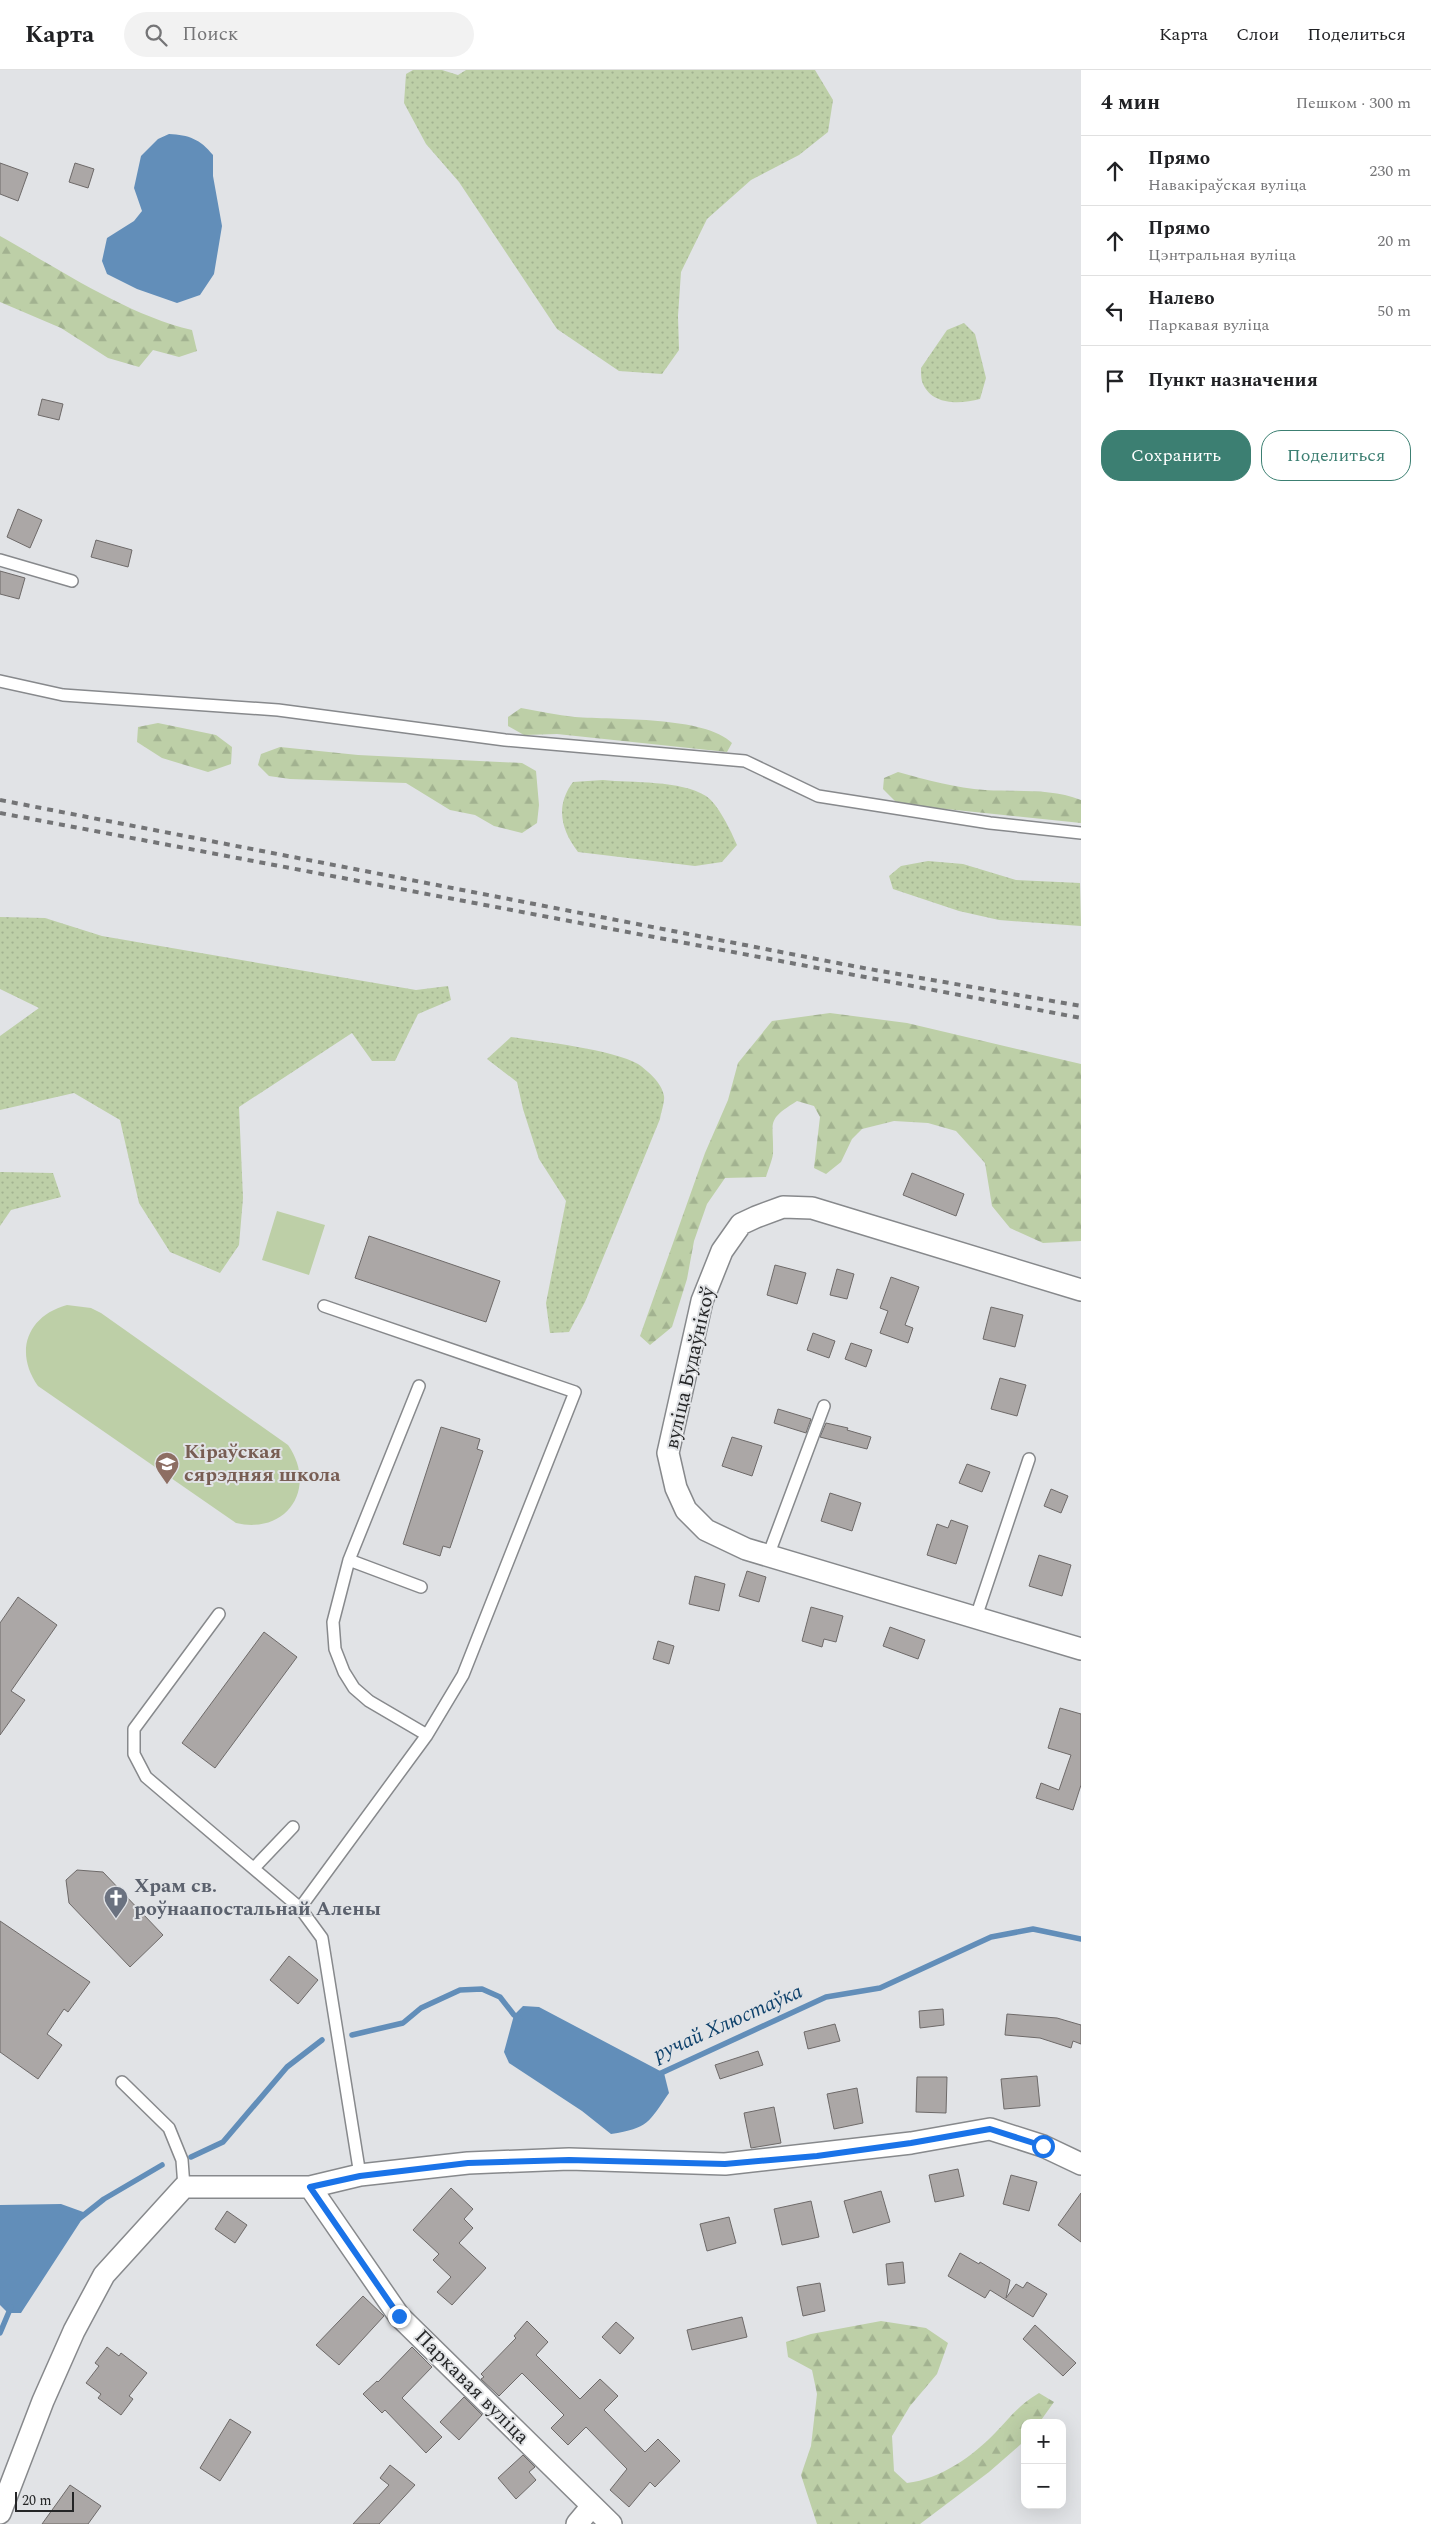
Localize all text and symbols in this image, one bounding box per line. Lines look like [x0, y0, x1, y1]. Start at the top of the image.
search box [124, 12, 474, 57]
text: Карта [25, 17, 94, 53]
text: Поиск [182, 20, 238, 49]
icon: search [142, 21, 170, 49]
text: Карта [1159, 21, 1208, 48]
text: Слои [1236, 21, 1279, 48]
text: Поделиться [1307, 21, 1406, 48]
text: 4 мин [1101, 87, 1160, 119]
text: Пешком · 300 m [1296, 91, 1411, 115]
text: Прямо [1148, 144, 1210, 173]
icon: ahead [1101, 157, 1129, 185]
text: 230 m [1369, 159, 1411, 183]
text: Навакіраўская вуліца [1148, 173, 1307, 197]
text: Прямо [1148, 214, 1210, 243]
icon: ahead [1101, 227, 1129, 255]
text: 20 m [1377, 229, 1411, 253]
text: Цэнтральная вуліца [1148, 243, 1296, 267]
text: Налево [1148, 284, 1215, 313]
icon: left [1101, 297, 1129, 325]
text: 50 m [1377, 299, 1411, 323]
text: Паркавая вуліца [1148, 313, 1269, 337]
text: Пункт назначения [1148, 366, 1318, 395]
icon: arrive [1101, 367, 1129, 395]
button: Сохранить [1101, 430, 1251, 481]
button: Поделиться [1261, 430, 1411, 481]
street label: вуліца Будаўнікоў [657, 1283, 724, 1452]
place label: Кіраўская сярэдняя школа [184, 1437, 341, 1490]
school or university icon: Кіраўская сярэдняя школа [154, 1451, 180, 1485]
place label: Храм св. роўнаапостальнай Алены [134, 1871, 381, 1924]
church icon: Храм св. роўнаапостальнай Алены [103, 1885, 129, 1919]
water label: ручай Хлюстаўка [647, 1976, 808, 2071]
route start [1032, 2135, 1055, 2158]
route end [388, 2305, 411, 2328]
street label: Паркавая вуліца [408, 2323, 536, 2451]
map controls [1021, 2419, 1066, 2509]
button: + [1021, 2419, 1066, 2464]
button: − [1021, 2464, 1066, 2509]
scale bar [15, 2489, 74, 2512]
text: 20 m [22, 2490, 52, 2511]

